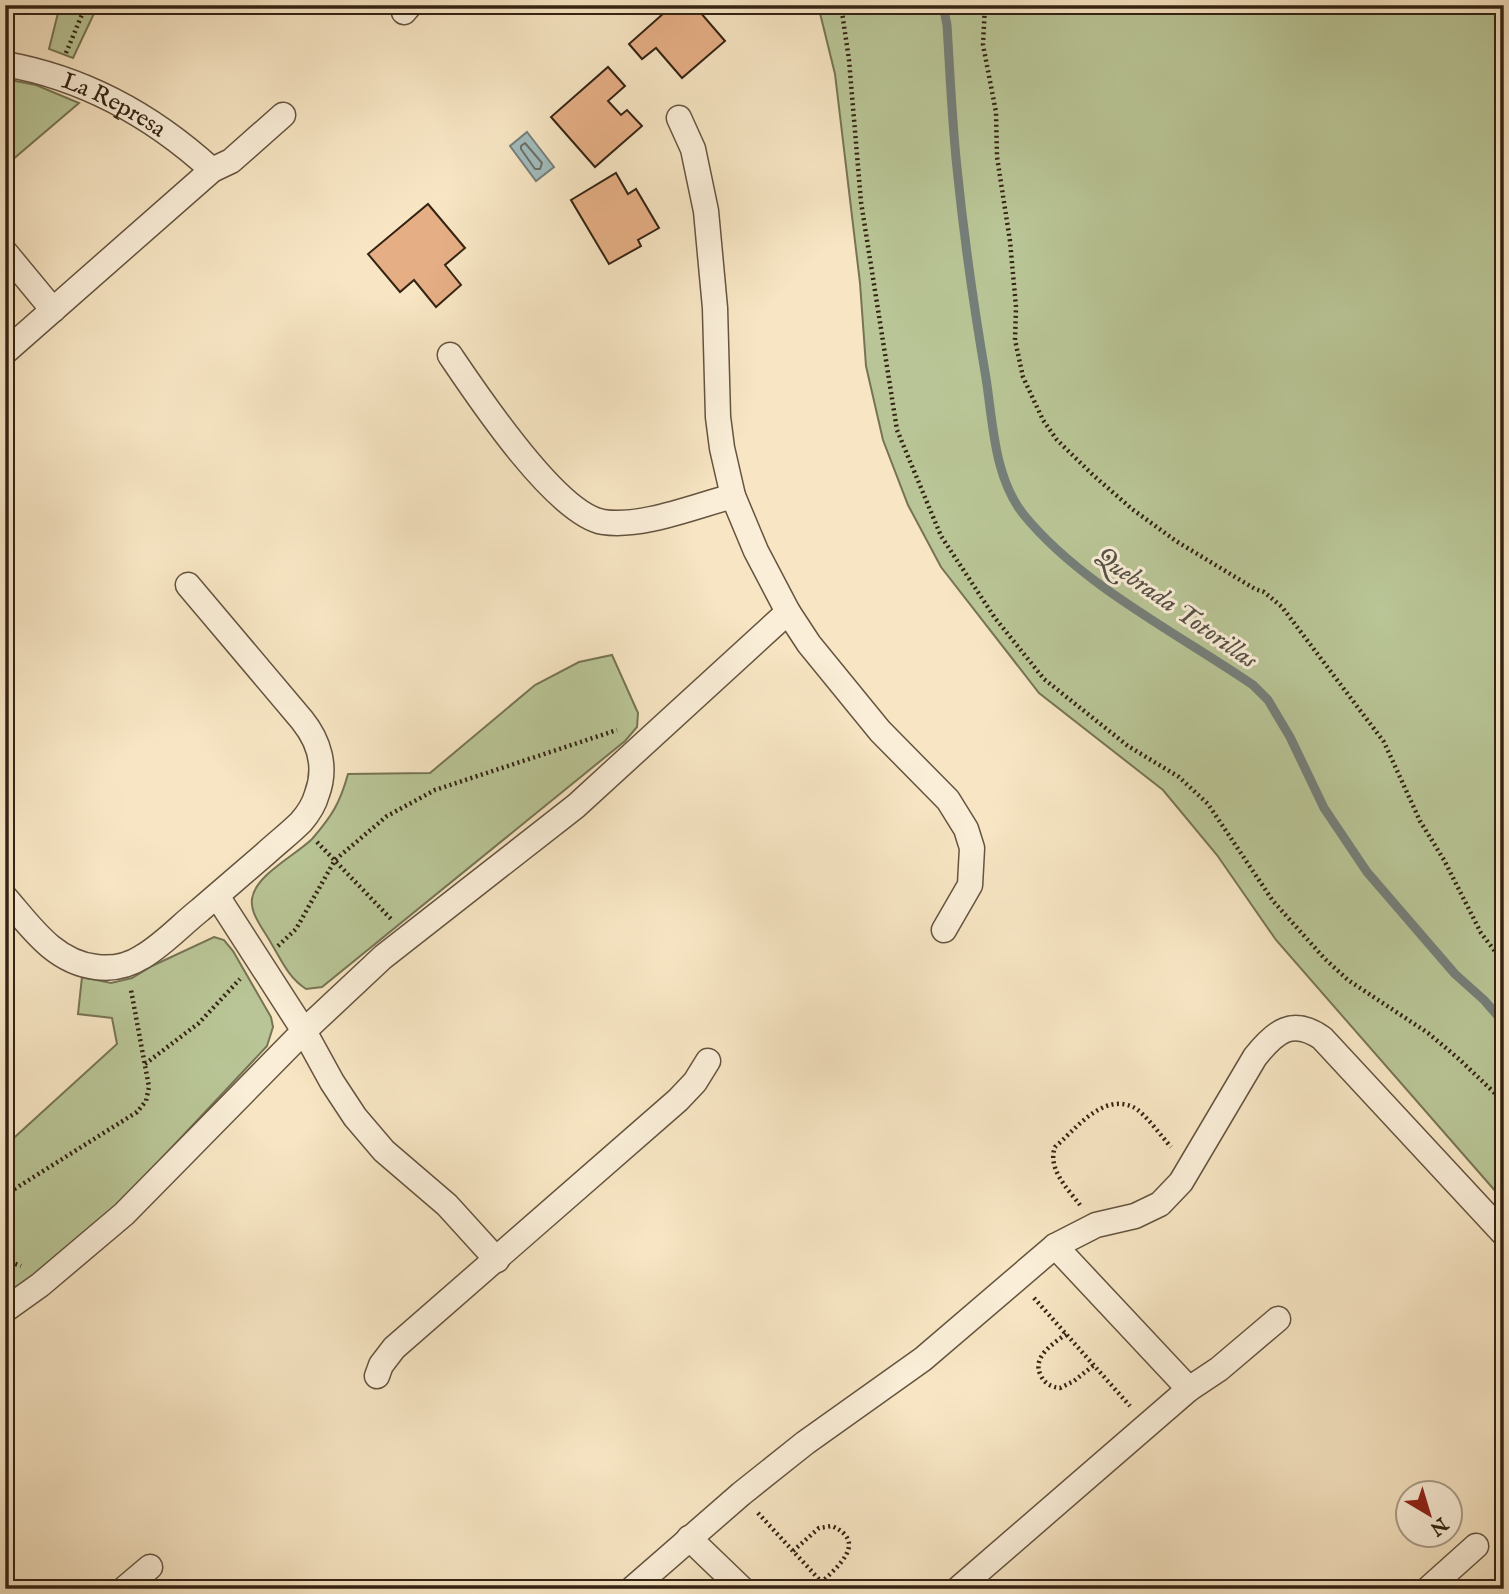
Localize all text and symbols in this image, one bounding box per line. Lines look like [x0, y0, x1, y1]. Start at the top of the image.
street label: La Represa [57, 66, 172, 145]
water label: Quebrada Totorillas [1089, 540, 1264, 677]
north arrow [1394, 1478, 1464, 1548]
text: N [1424, 1511, 1453, 1541]

